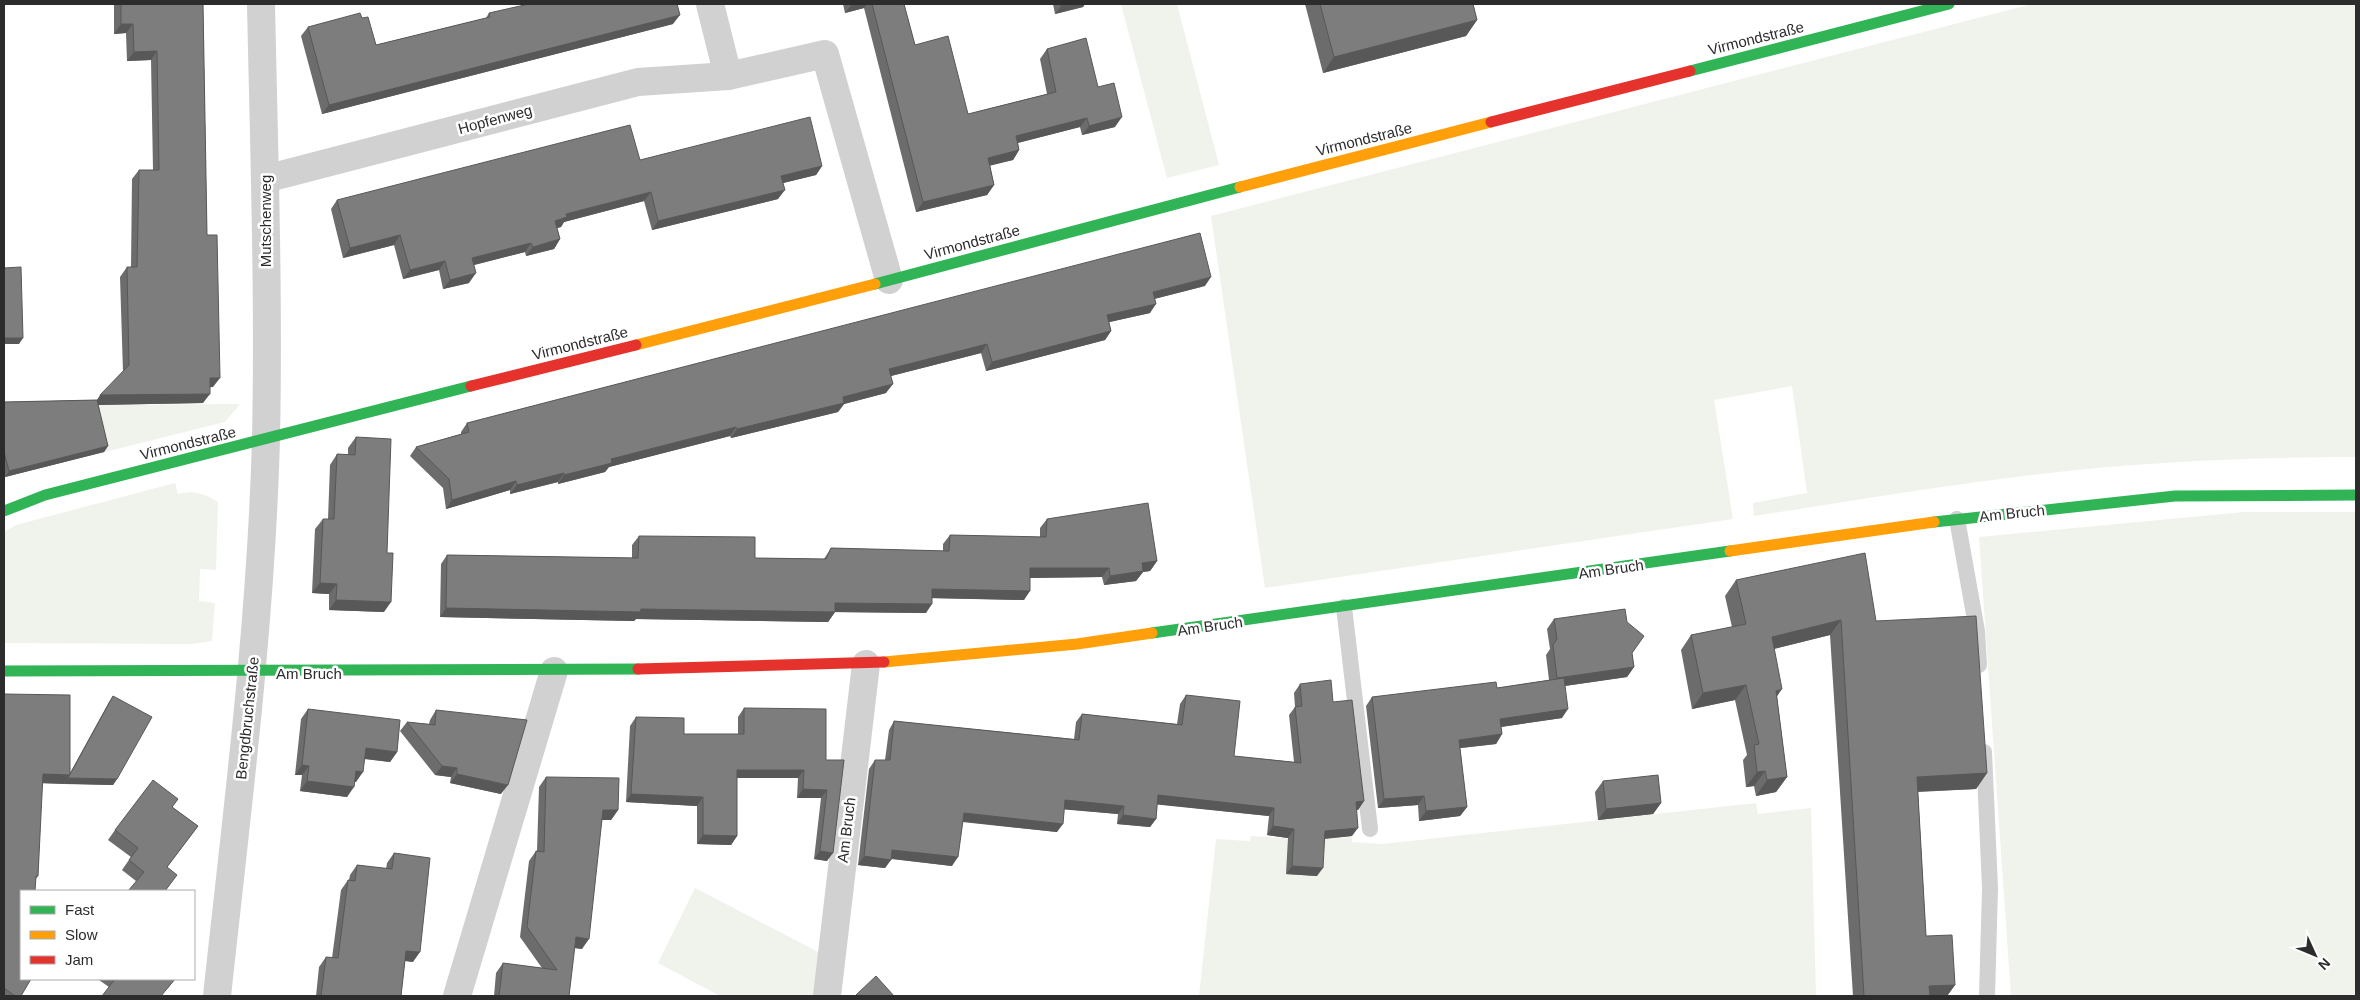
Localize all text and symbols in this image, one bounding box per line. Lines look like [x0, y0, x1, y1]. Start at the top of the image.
street label: Virmondstraße [1706, 18, 1806, 58]
street label: Hopfenweg [456, 101, 534, 137]
street label: Virmondstraße [1314, 119, 1414, 159]
street label: Mutschenweg [257, 175, 274, 267]
street label: Virmondstraße [922, 221, 1022, 263]
street label: Virmondstraße [530, 323, 630, 363]
street label: Virmondstraße [138, 423, 238, 463]
street label: Am Bruch [1978, 501, 2046, 525]
street label: Am Bruch [1577, 556, 1645, 582]
street label: Am Bruch [1176, 613, 1244, 639]
street label: Bengdbruchstraße [232, 656, 262, 780]
street label: Am Bruch [276, 665, 342, 682]
street label: Am Bruch [834, 796, 858, 864]
legend [20, 890, 195, 980]
text: Fast [65, 901, 95, 918]
text: Slow [65, 926, 98, 943]
north arrow [2290, 930, 2340, 980]
text: Jam [65, 951, 93, 968]
text: N [2315, 955, 2334, 973]

